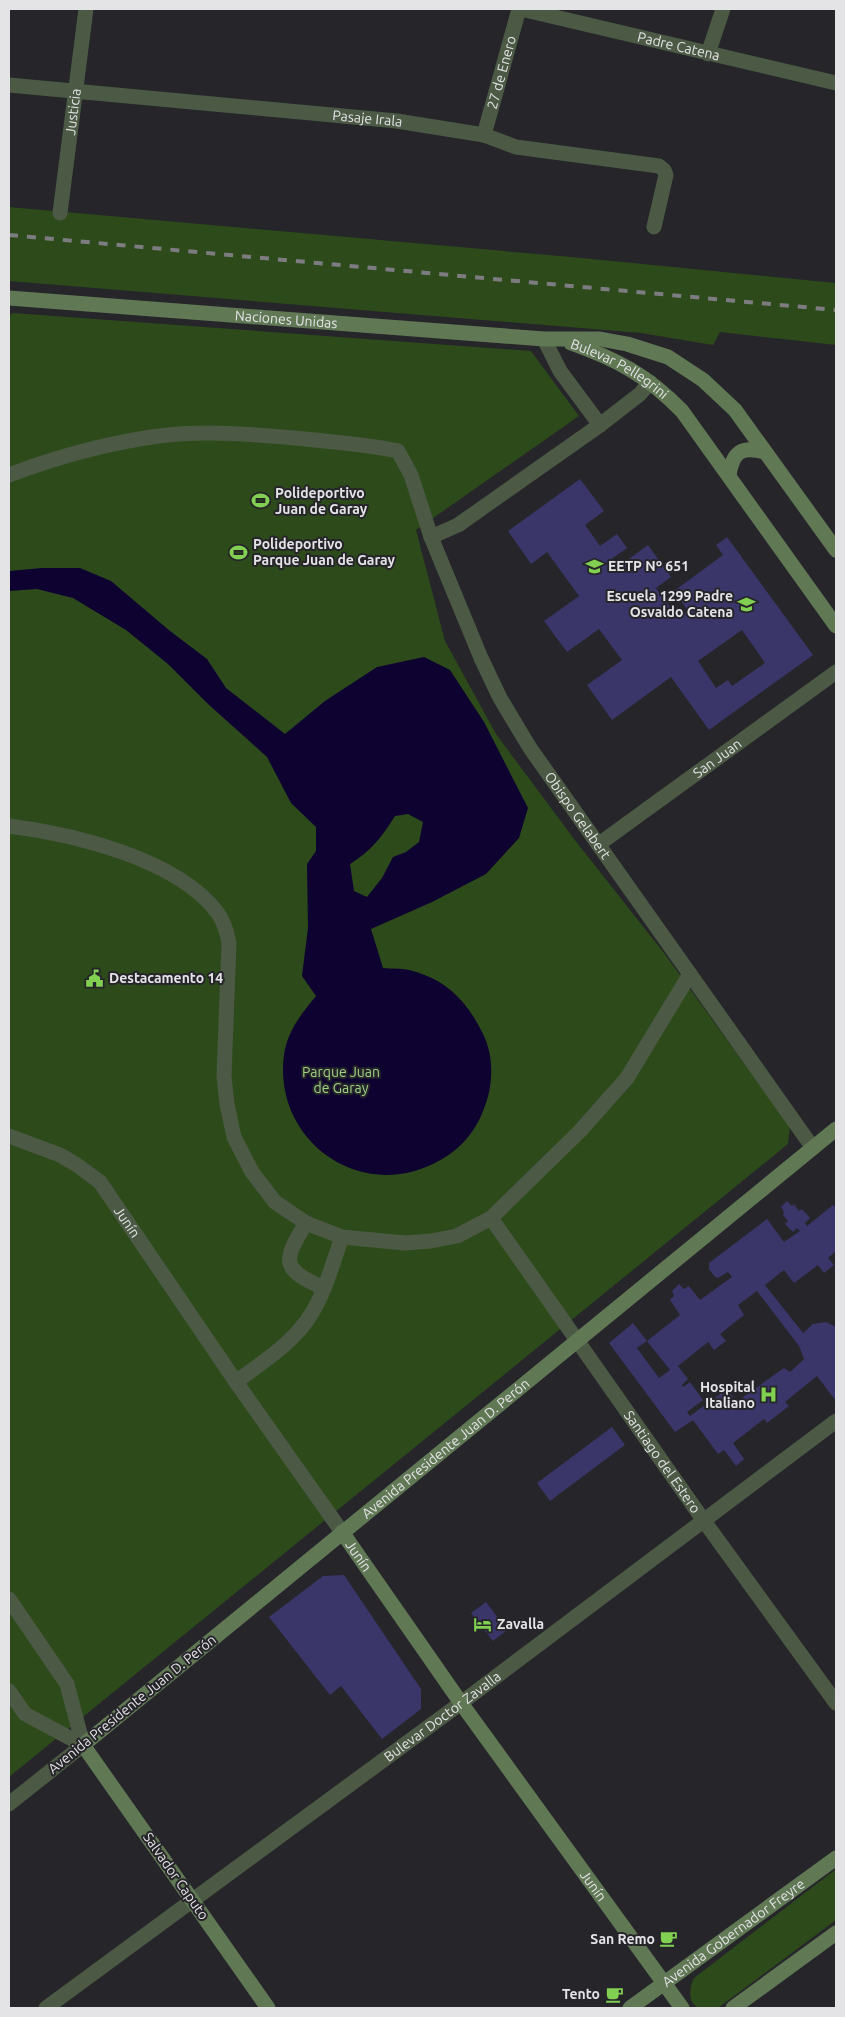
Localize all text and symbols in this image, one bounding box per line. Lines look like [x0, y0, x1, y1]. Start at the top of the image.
street label: Padre Catena [636, 29, 721, 63]
street label: 27 de Enero [484, 34, 519, 111]
street label: Justicia [62, 87, 84, 136]
street label: Pasaje Irala [332, 107, 404, 130]
street label: Naciones Unidas [234, 307, 338, 331]
street label: Bulevar Pellegrini [568, 336, 672, 402]
place label: Polideportivo Juan de Garay [275, 485, 368, 517]
sports icon: Polideportivo Juan de Garay [251, 491, 271, 511]
place label: Polideportivo Parque Juan de Garay [253, 536, 396, 568]
sports icon: Polideportivo Parque Juan de Garay [229, 542, 249, 562]
school or university icon: EETP Nº 651 [584, 556, 604, 576]
place label: EETP Nº 651 [608, 558, 689, 574]
place label: Escuela 1299 Padre Osvaldo Catena [606, 588, 733, 620]
school or university icon: Escuela 1299 Padre Osvaldo Catena [737, 594, 757, 614]
street label: San Juan [690, 735, 744, 781]
street label: Obispo Gelabert [541, 769, 614, 862]
public building icon: Destacamento 14 [85, 968, 105, 988]
place label: Destacamento 14 [109, 970, 223, 986]
park label: Parque Juan de Garay [302, 1064, 380, 1096]
street label: Junín [111, 1203, 143, 1241]
street label: Avenida Presidente Juan D. Perón [359, 1375, 533, 1522]
place label: Hospital Italiano [700, 1379, 755, 1411]
hospital icon: Hospital Italiano [759, 1385, 779, 1405]
street label: Santiago del Estero [621, 1407, 704, 1516]
street label: Junín [342, 1537, 375, 1574]
hotel icon: Zavalla [473, 1614, 493, 1634]
place label: Zavalla [497, 1616, 544, 1632]
street label: Avenida Presidente Juan D. Perón [45, 1631, 219, 1777]
street label: Bulevar Doctor Zavalla [381, 1668, 504, 1765]
street label: Salvador Caputo [140, 1829, 212, 1923]
street label: Junín [577, 1867, 610, 1904]
street label: Avenida Gobernador Freyre [659, 1875, 808, 1990]
cafe icon: San Remo [659, 1929, 679, 1949]
place label: San Remo [590, 1931, 655, 1947]
cafe icon: Tento [604, 1984, 624, 2004]
place label: Tento [562, 1986, 600, 2002]

